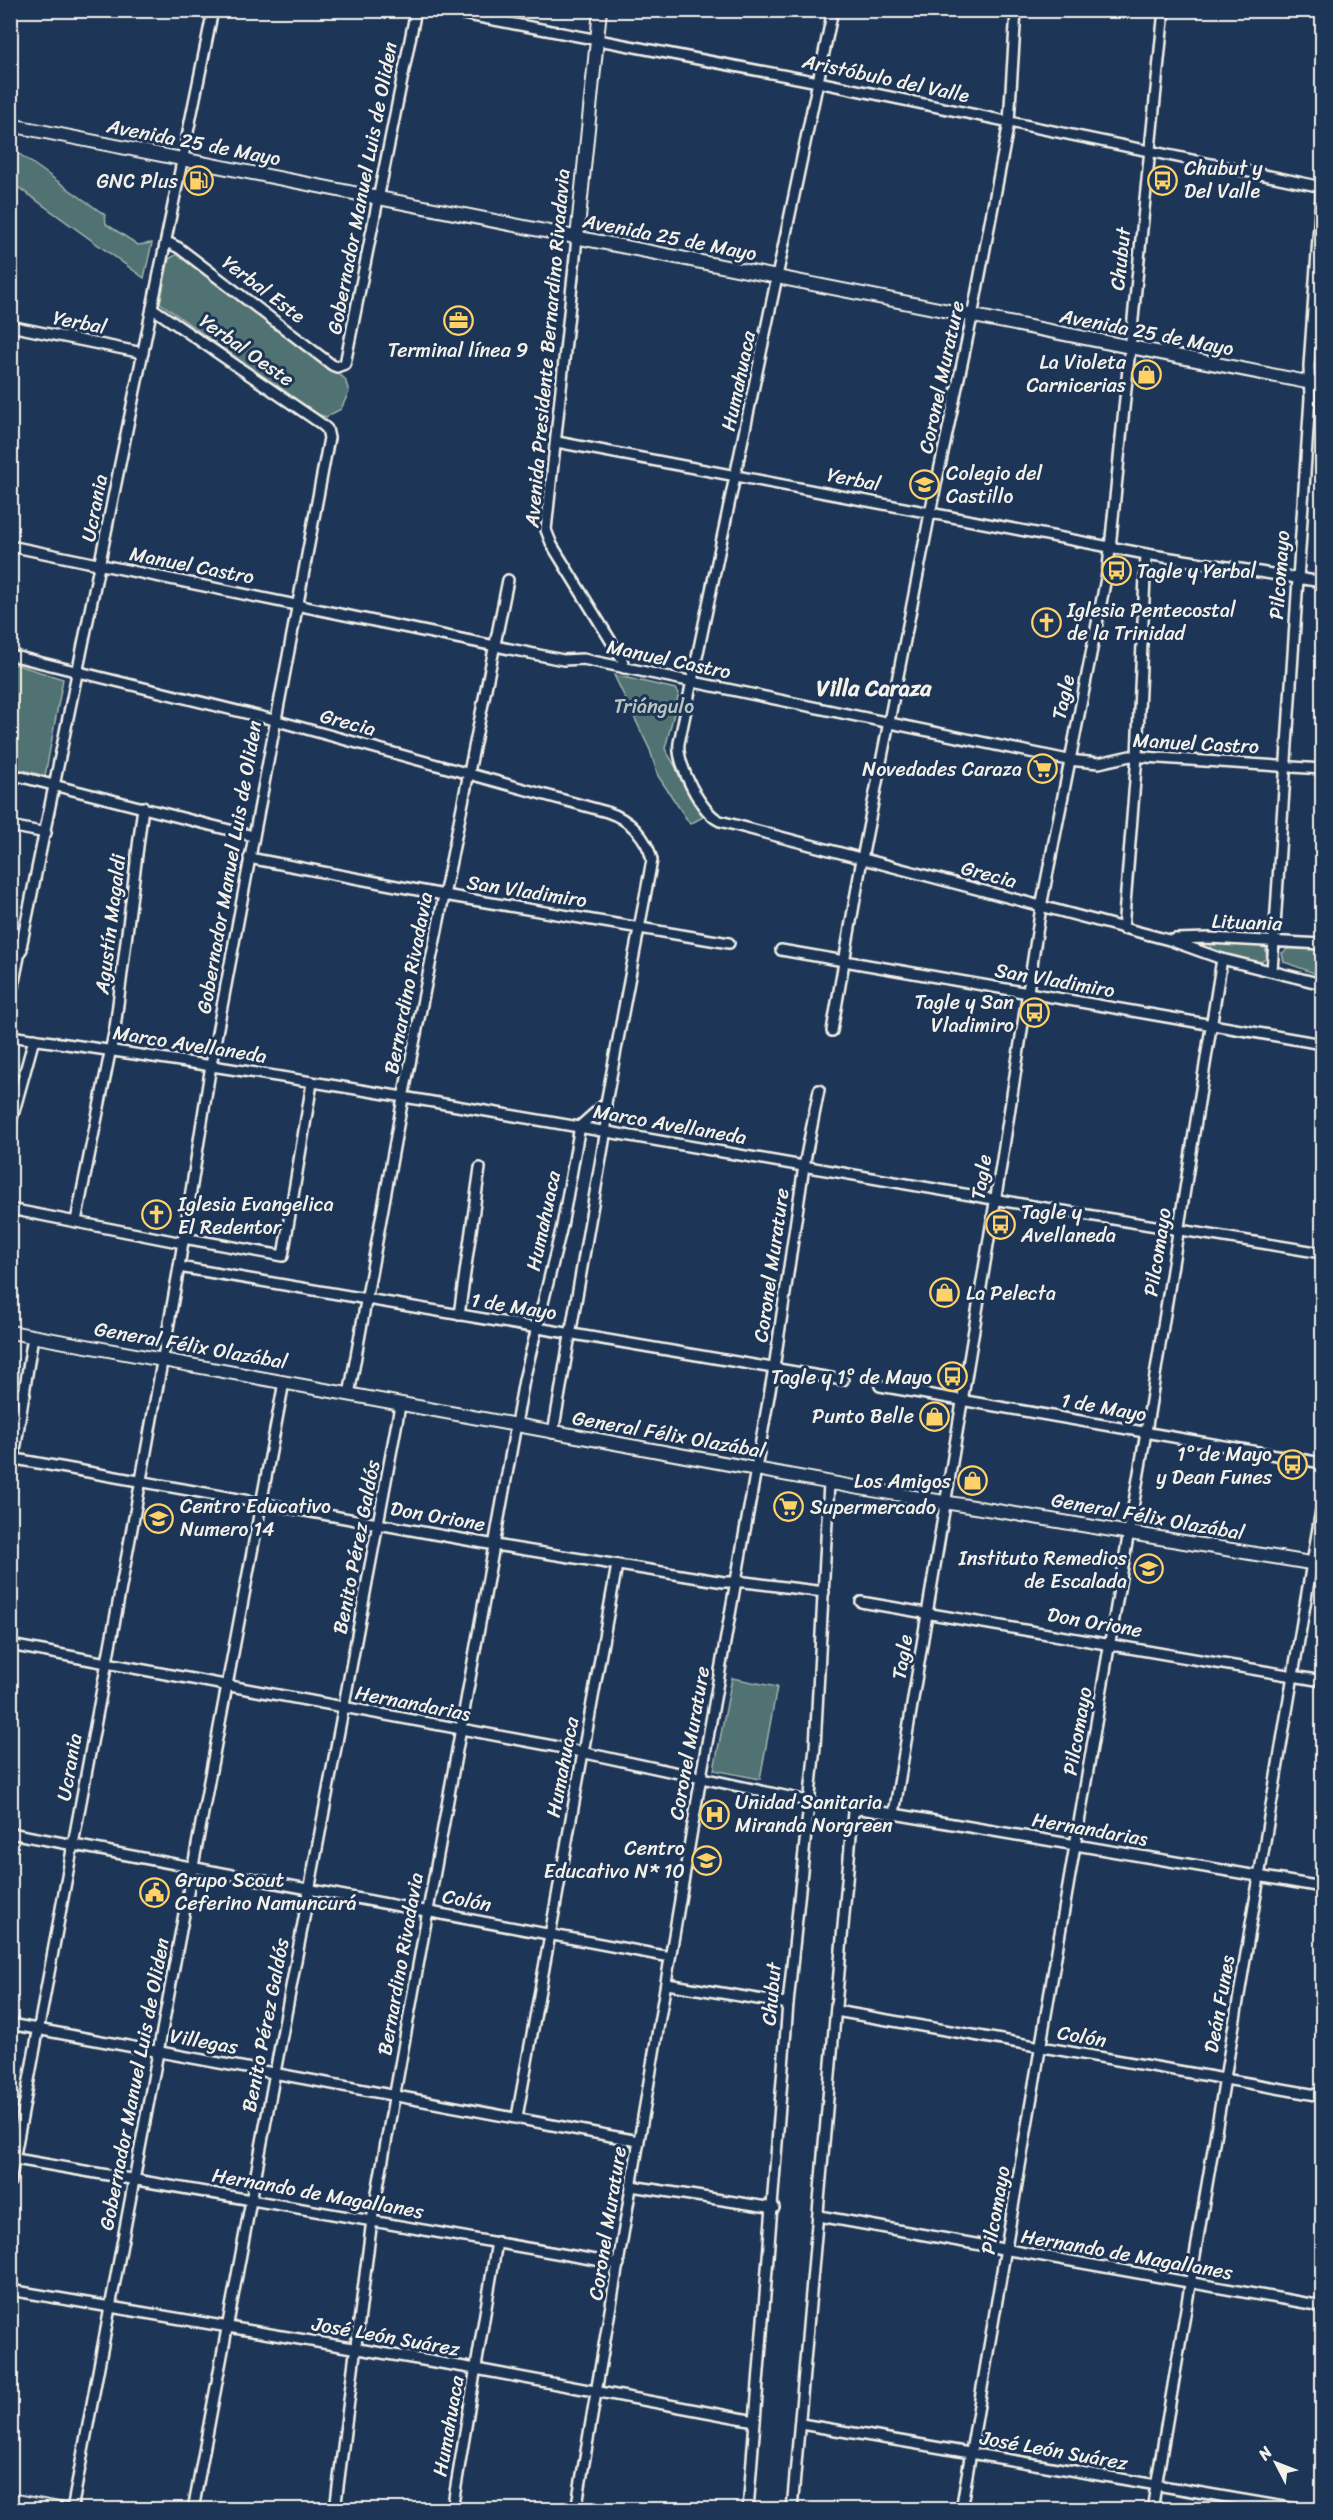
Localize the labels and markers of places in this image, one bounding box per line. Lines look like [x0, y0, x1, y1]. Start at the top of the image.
place label: Chubut y Del Valle [1184, 151, 1263, 209]
place label: GNC Plus [97, 164, 179, 199]
bus stop icon: Chubut y Del Valle [1147, 164, 1179, 196]
fuel station icon: GNC Plus [183, 165, 215, 197]
office icon: Terminal línea 9 [442, 304, 474, 336]
place label: Terminal línea 9 [388, 333, 528, 368]
place label: La Violeta Carnicerias [1026, 345, 1127, 403]
shop icon: La Violeta Carnicerias [1131, 358, 1163, 390]
place label: Colegio del Castillo [946, 456, 1043, 514]
school or university icon: Colegio del Castillo [909, 469, 941, 501]
place label: Tagle y Yerbal [1137, 554, 1257, 589]
bus stop icon: Tagle y Yerbal [1100, 555, 1132, 587]
place label: Iglesia Pentecostal de la Trinidad [1066, 593, 1236, 651]
church icon: Iglesia Pentecostal de la Trinidad [1030, 606, 1062, 638]
place label: Novedades Caraza [862, 752, 1022, 787]
supermarket icon: Novedades Caraza [1027, 753, 1059, 785]
place label: Tagle y San Vladimiro [915, 985, 1014, 1043]
bus stop icon: Tagle y San Vladimiro [1019, 997, 1051, 1029]
place label: Iglesia Evangelica El Redentor [177, 1187, 334, 1245]
place label: Tagle y Avellaneda [1020, 1195, 1116, 1253]
church icon: Iglesia Evangelica El Redentor [141, 1199, 173, 1231]
bus stop icon: Tagle y Avellaneda [984, 1208, 1016, 1240]
place label: La Pelecta [966, 1276, 1056, 1311]
shop icon: La Pelecta [929, 1277, 961, 1309]
place label: Tagle y 1° de Mayo [771, 1360, 932, 1395]
bus stop icon: Tagle y 1° de Mayo [937, 1361, 969, 1393]
place label: Punto Belle [812, 1399, 914, 1434]
shop icon: Punto Belle [919, 1400, 951, 1432]
place label: 1° de Mayo y Dean Funes [1156, 1437, 1273, 1495]
bus stop icon: 1° de Mayo y Dean Funes [1277, 1449, 1309, 1481]
place label: Los Amigos [854, 1464, 952, 1499]
shop icon: Los Amigos [956, 1465, 988, 1497]
place label: Centro Educativo Numero 14 [180, 1489, 331, 1547]
place label: Supermercado [810, 1490, 936, 1525]
supermarket icon: Supermercado [773, 1491, 805, 1523]
school or university icon: Centro Educativo Numero 14 [143, 1502, 175, 1534]
place label: Instituto Remedios de Escalada [958, 1541, 1128, 1599]
school or university icon: Instituto Remedios de Escalada [1132, 1553, 1164, 1585]
place label: Unidad Sanitaria Miranda Norgreen [735, 1785, 893, 1843]
hospital icon: Unidad Sanitaria Miranda Norgreen [698, 1798, 730, 1830]
place label: Centro Educativo N* 10 [544, 1831, 685, 1889]
school or university icon: Centro Educativo N* 10 [690, 1844, 722, 1876]
place label: Grupo Scout Ceferino Namuncurá [175, 1863, 357, 1921]
public building icon: Grupo Scout Ceferino Namuncurá [138, 1876, 170, 1908]

